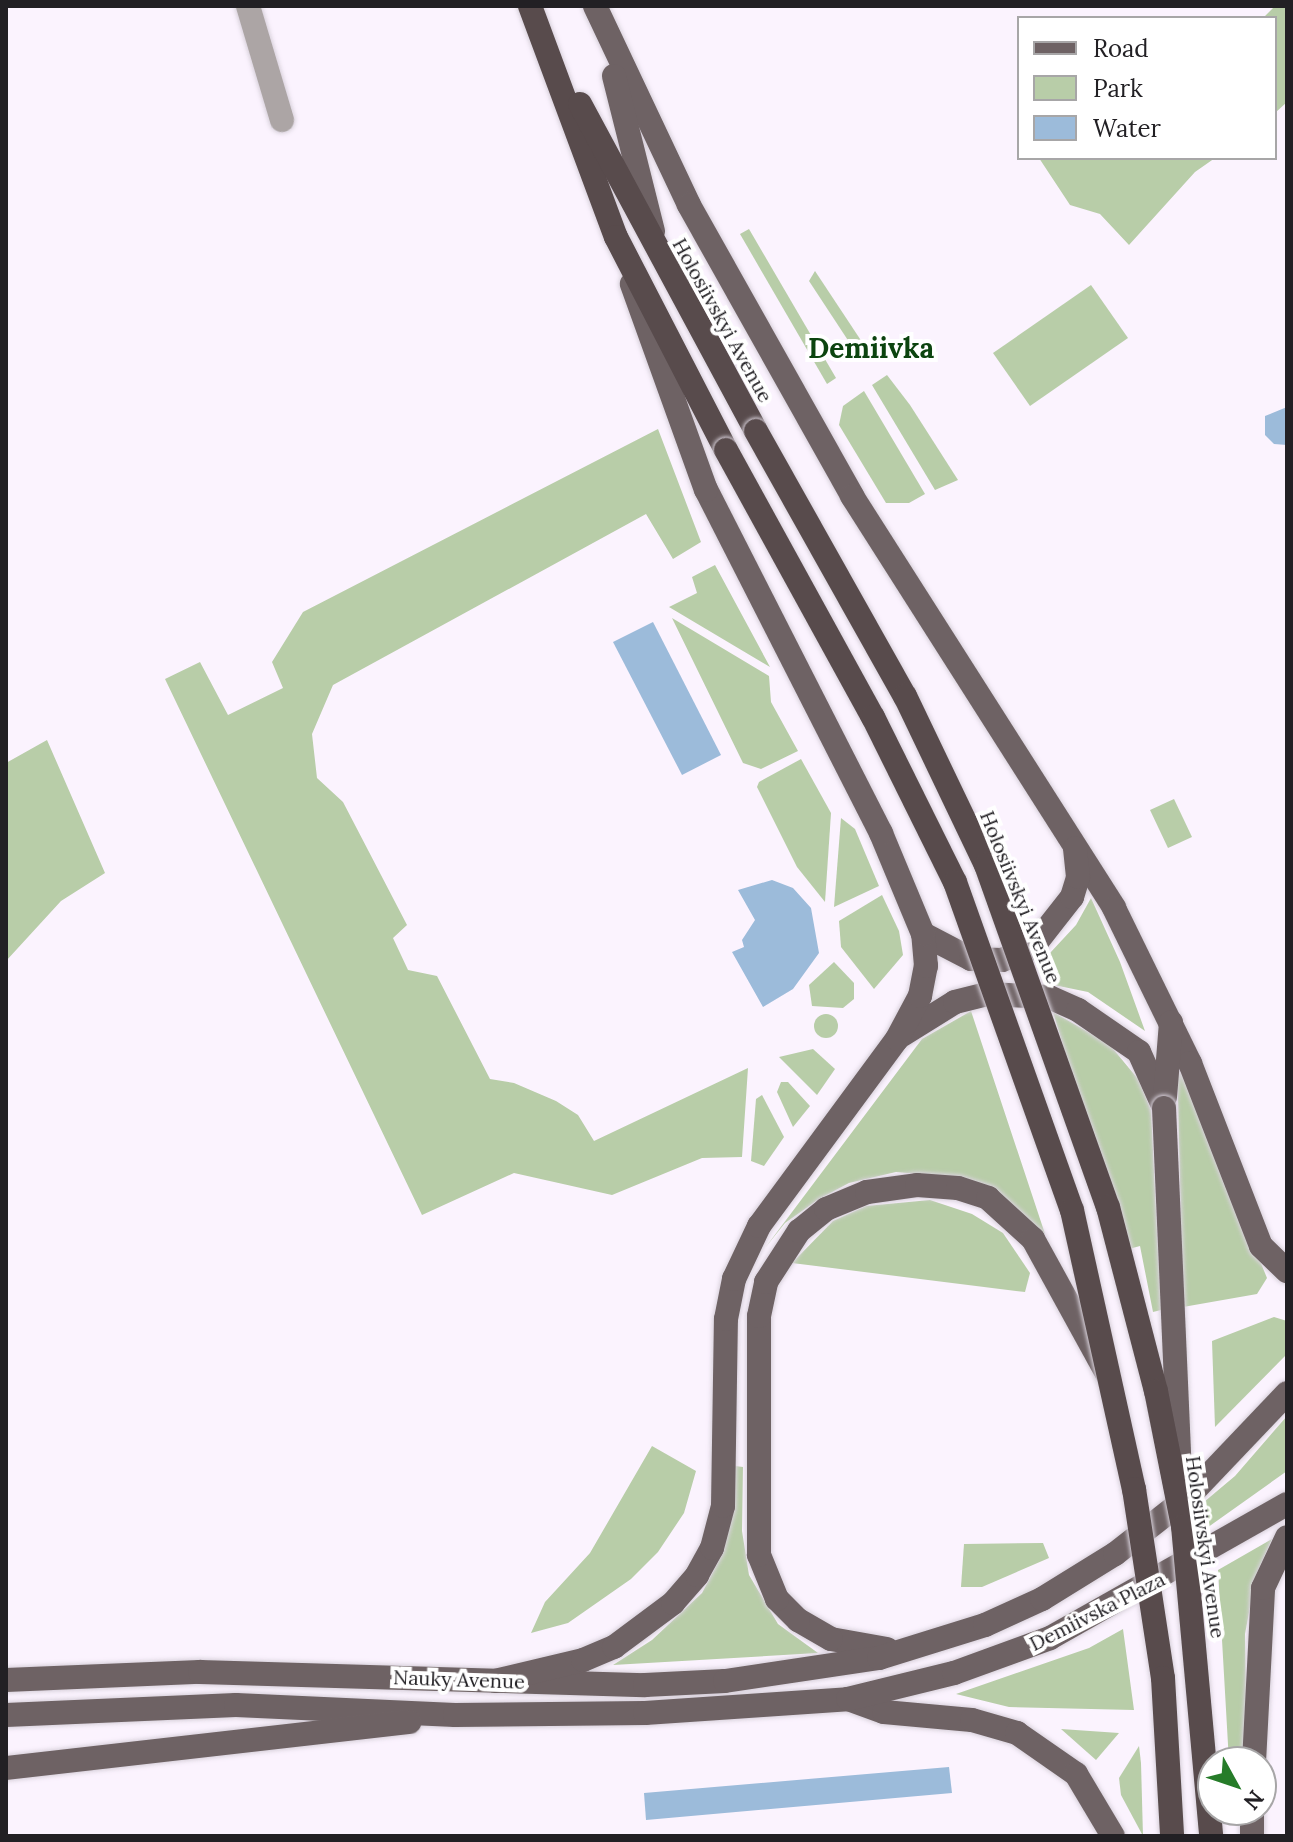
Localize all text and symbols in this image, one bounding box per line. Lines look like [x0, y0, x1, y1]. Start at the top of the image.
legend [1017, 16, 1277, 160]
text: Road [1093, 33, 1149, 64]
text: Park [1093, 73, 1143, 104]
text: Water [1093, 113, 1161, 144]
street label: Holosiivskyi Avenue [668, 234, 778, 406]
district label: Demiivka [808, 331, 934, 365]
street label: Holosiivskyi Avenue [975, 807, 1067, 987]
street label: Holosiivskyi Avenue [1181, 1454, 1231, 1640]
street label: Demiivska Plaza [1025, 1567, 1169, 1655]
street label: Nauky Avenue [393, 1665, 525, 1693]
north arrow [1197, 1746, 1277, 1826]
text: N [1238, 1785, 1270, 1816]

